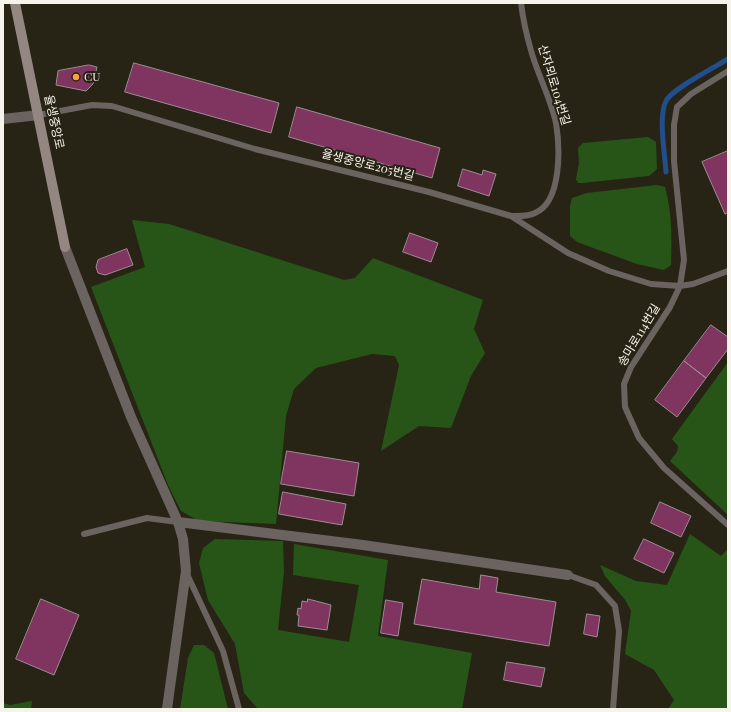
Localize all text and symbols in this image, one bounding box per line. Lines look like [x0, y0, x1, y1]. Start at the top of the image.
street label: 산자뫼로104번길 [535, 43, 573, 127]
place label: CU [84, 70, 100, 84]
marker: CU [71, 72, 81, 82]
street label: 율생중앙로 [41, 94, 67, 150]
street label: 율생중앙로205번길 [320, 146, 416, 184]
street label: 송마로114번길 [615, 301, 663, 369]

